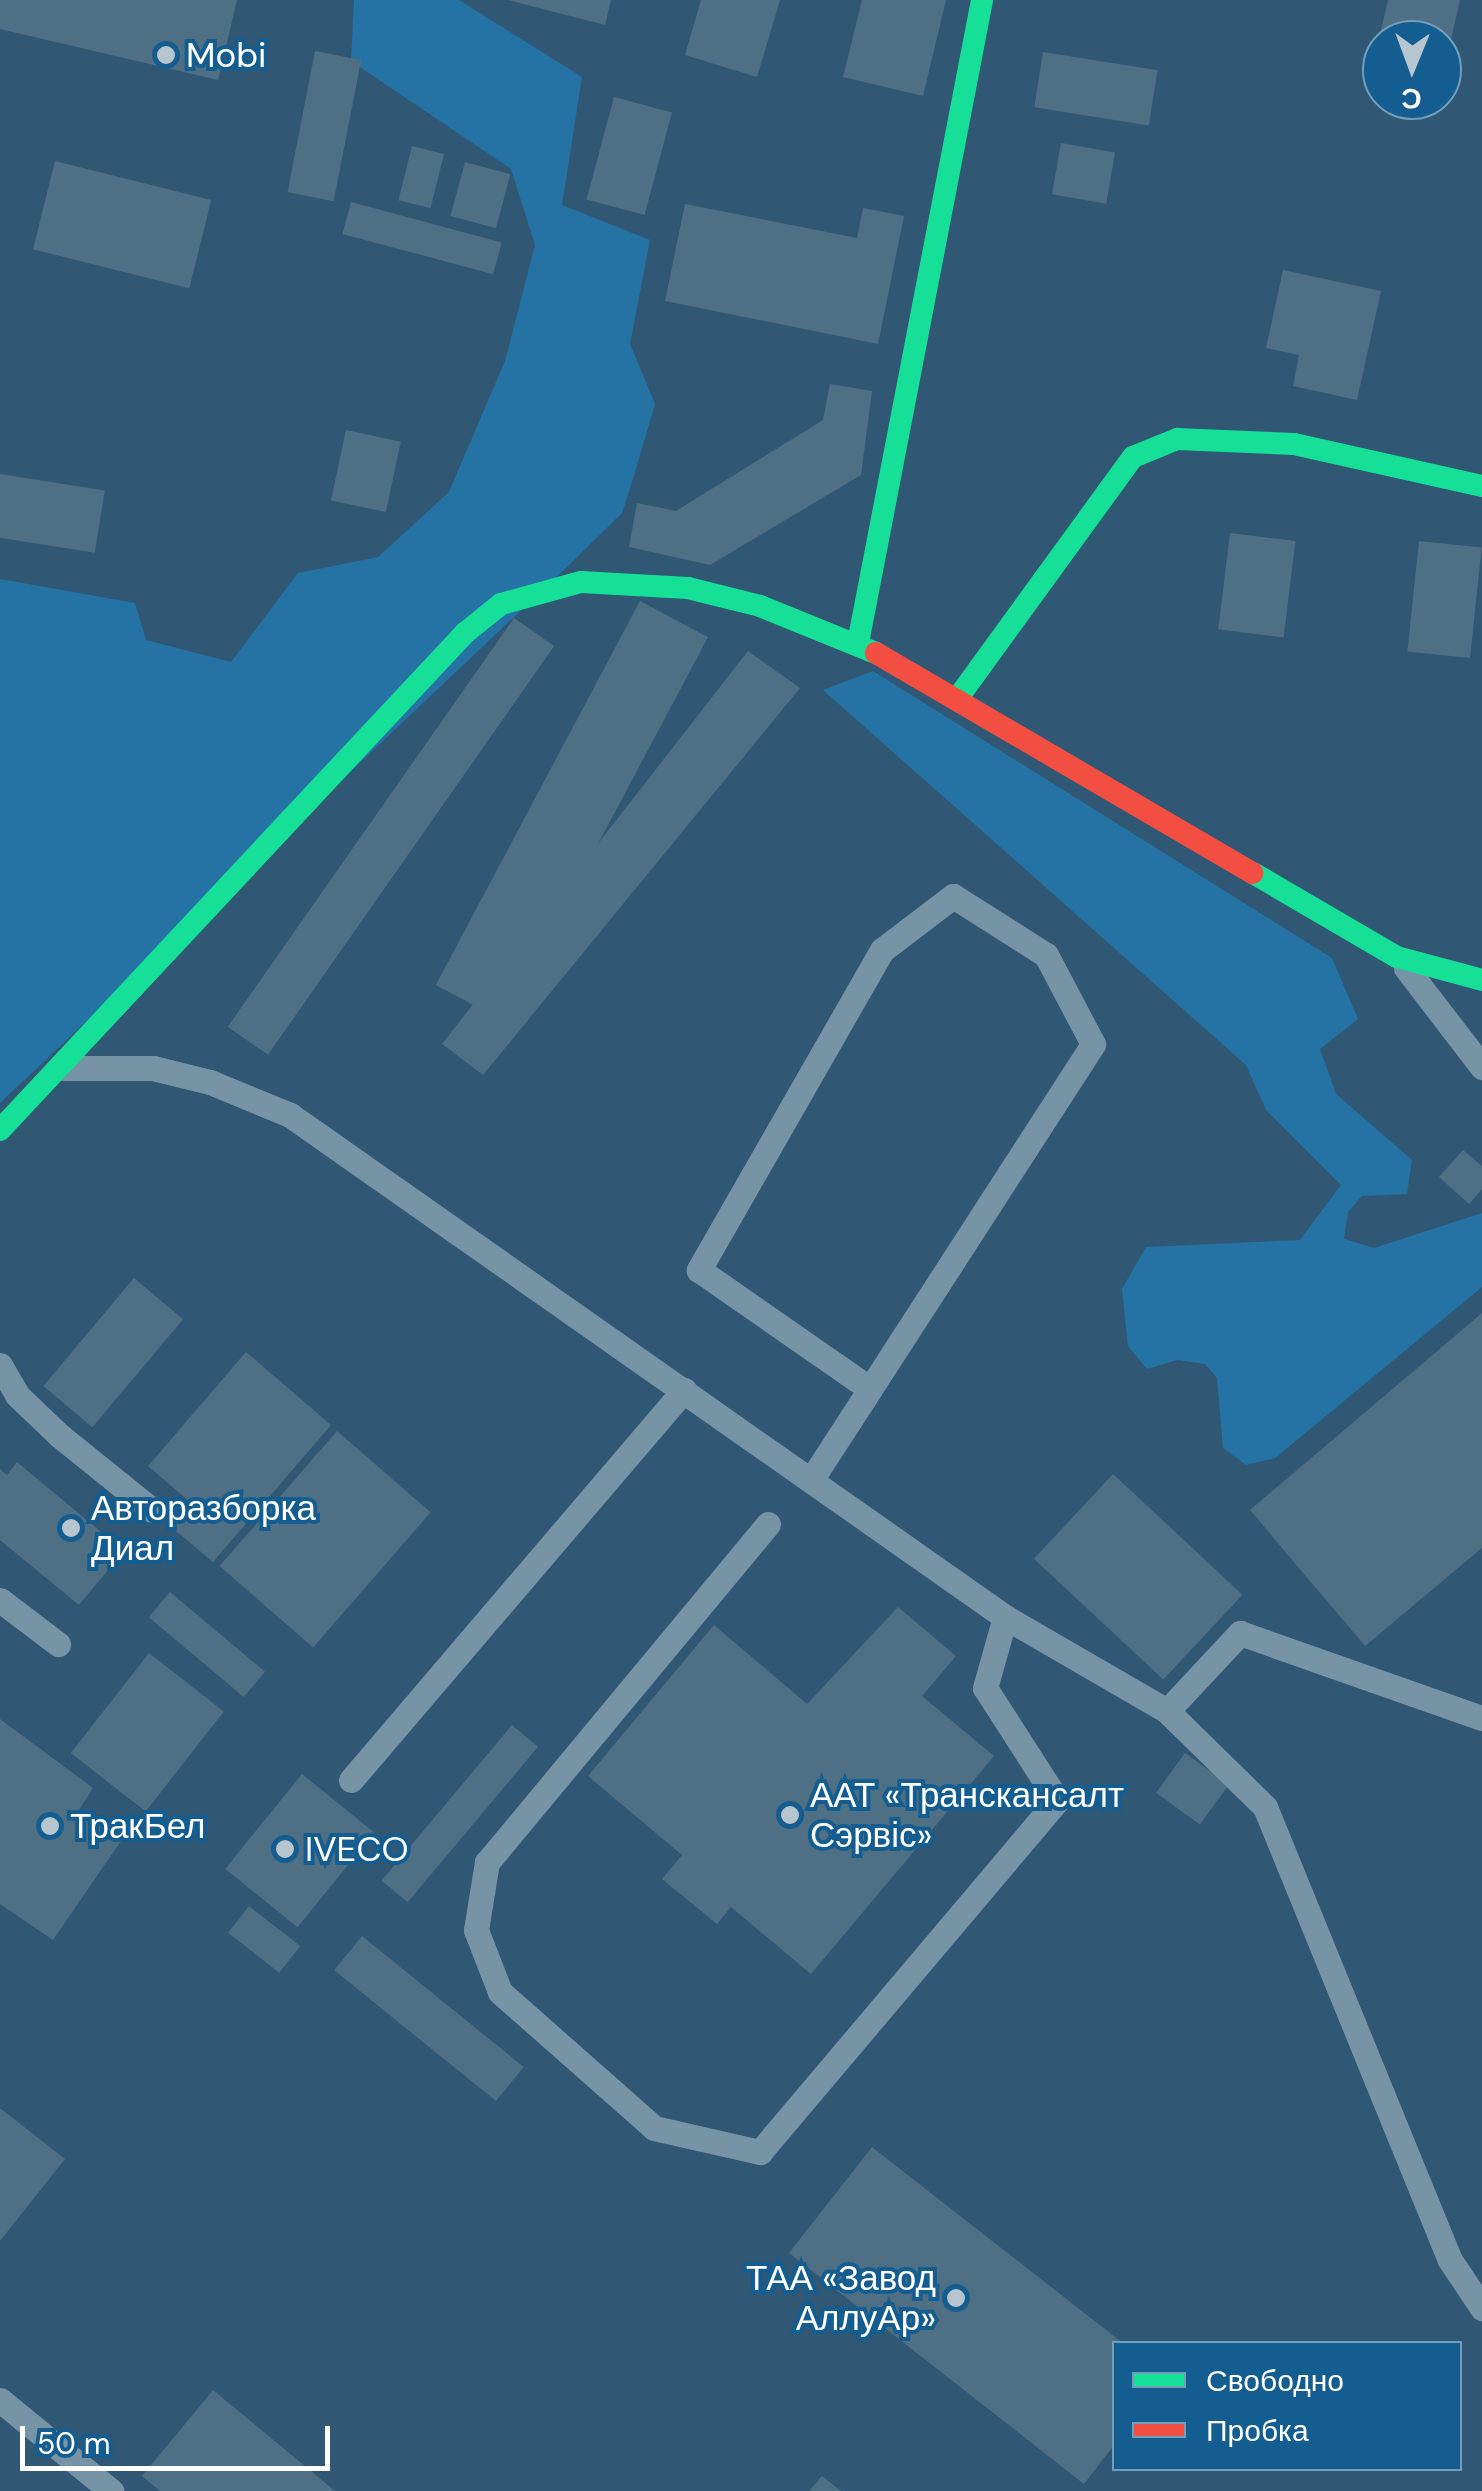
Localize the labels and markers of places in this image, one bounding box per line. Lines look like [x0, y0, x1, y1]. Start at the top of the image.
place label: Mobi [186, 34, 266, 76]
marker: Mobi [155, 44, 177, 66]
place label: Авторазборка Диал [91, 1487, 316, 1569]
marker: Авторазборка Диал [60, 1517, 82, 1539]
place label: ААТ «Транскансалт Сэрвіс» [810, 1774, 1124, 1856]
marker: ААТ «Транскансалт Сэрвіс» [779, 1804, 801, 1826]
place label: ТракБел [70, 1805, 205, 1847]
marker: ТракБел [39, 1815, 61, 1837]
place label: IVECO [305, 1828, 409, 1870]
marker: IVECO [274, 1838, 296, 1860]
place label: ТАА «Завод АллуАр» [746, 2257, 936, 2339]
marker: ТАА «Завод АллуАр» [945, 2287, 967, 2309]

